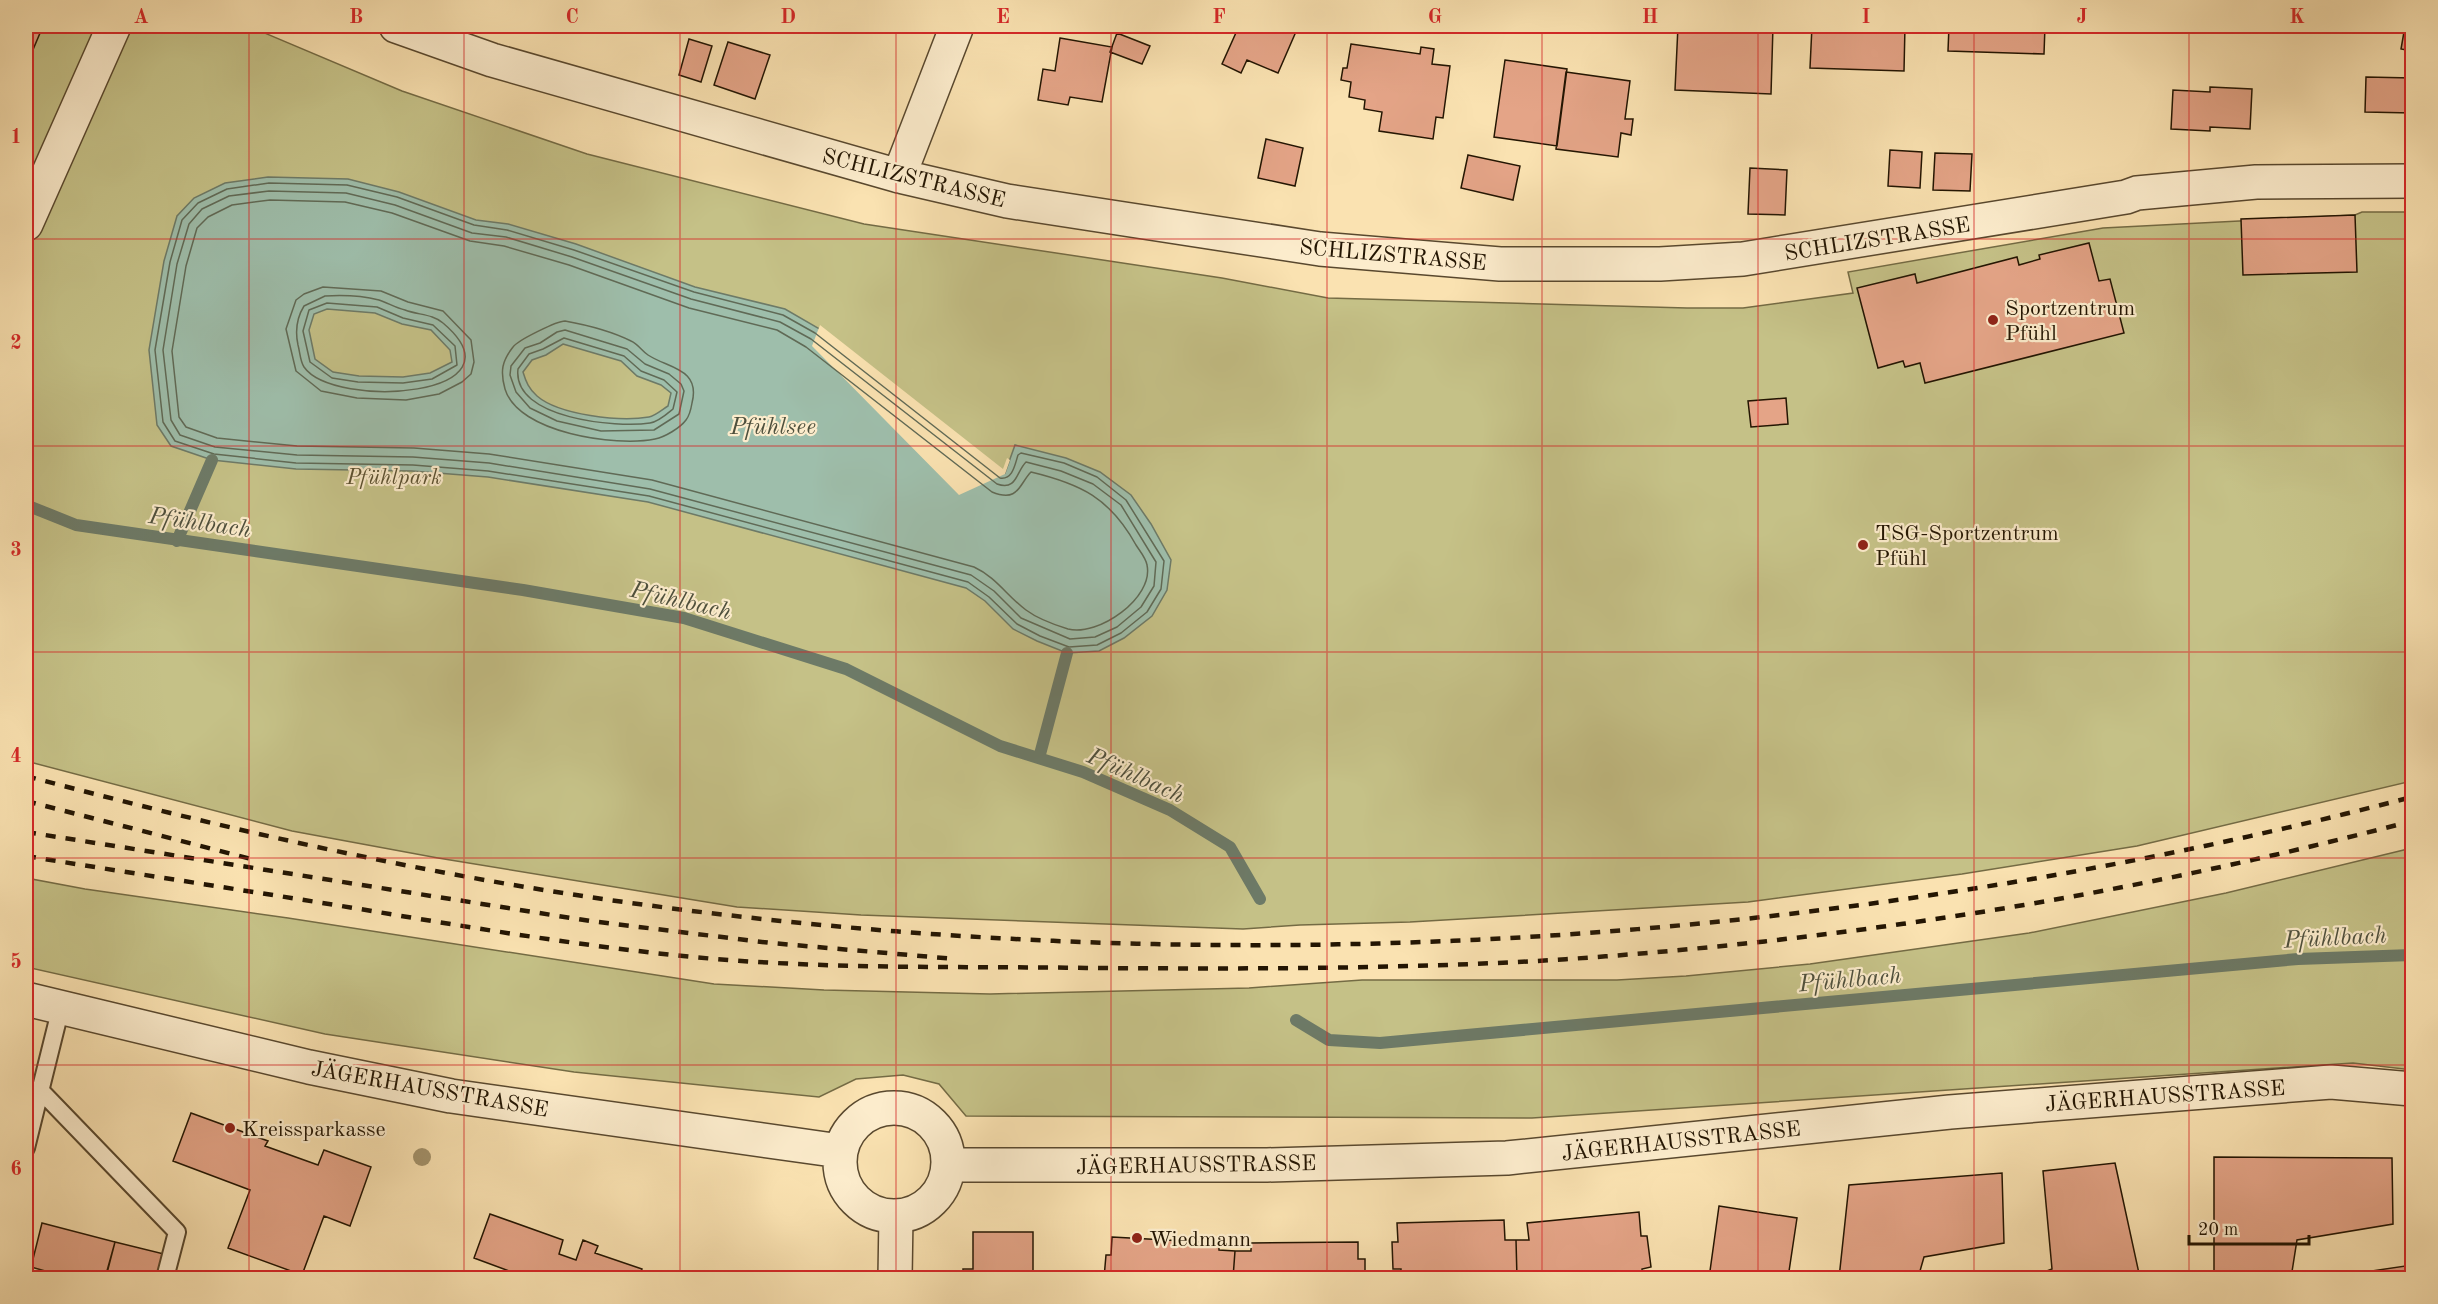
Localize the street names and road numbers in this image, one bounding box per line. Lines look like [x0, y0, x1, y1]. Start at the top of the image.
street label: SCHLIZSTRASSE [820, 146, 1007, 212]
street label: SCHLIZSTRASSE [1783, 214, 1972, 266]
street label: SCHLIZSTRASSE [1298, 237, 1487, 275]
street label: JÄGERHAUSSTRASSE [309, 1055, 551, 1122]
street label: JÄGERHAUSSTRASSE [2044, 1075, 2286, 1116]
street label: JÄGERHAUSSTRASSE [1560, 1115, 1802, 1166]
street label: JÄGERHAUSSTRASSE [1076, 1150, 1316, 1179]

